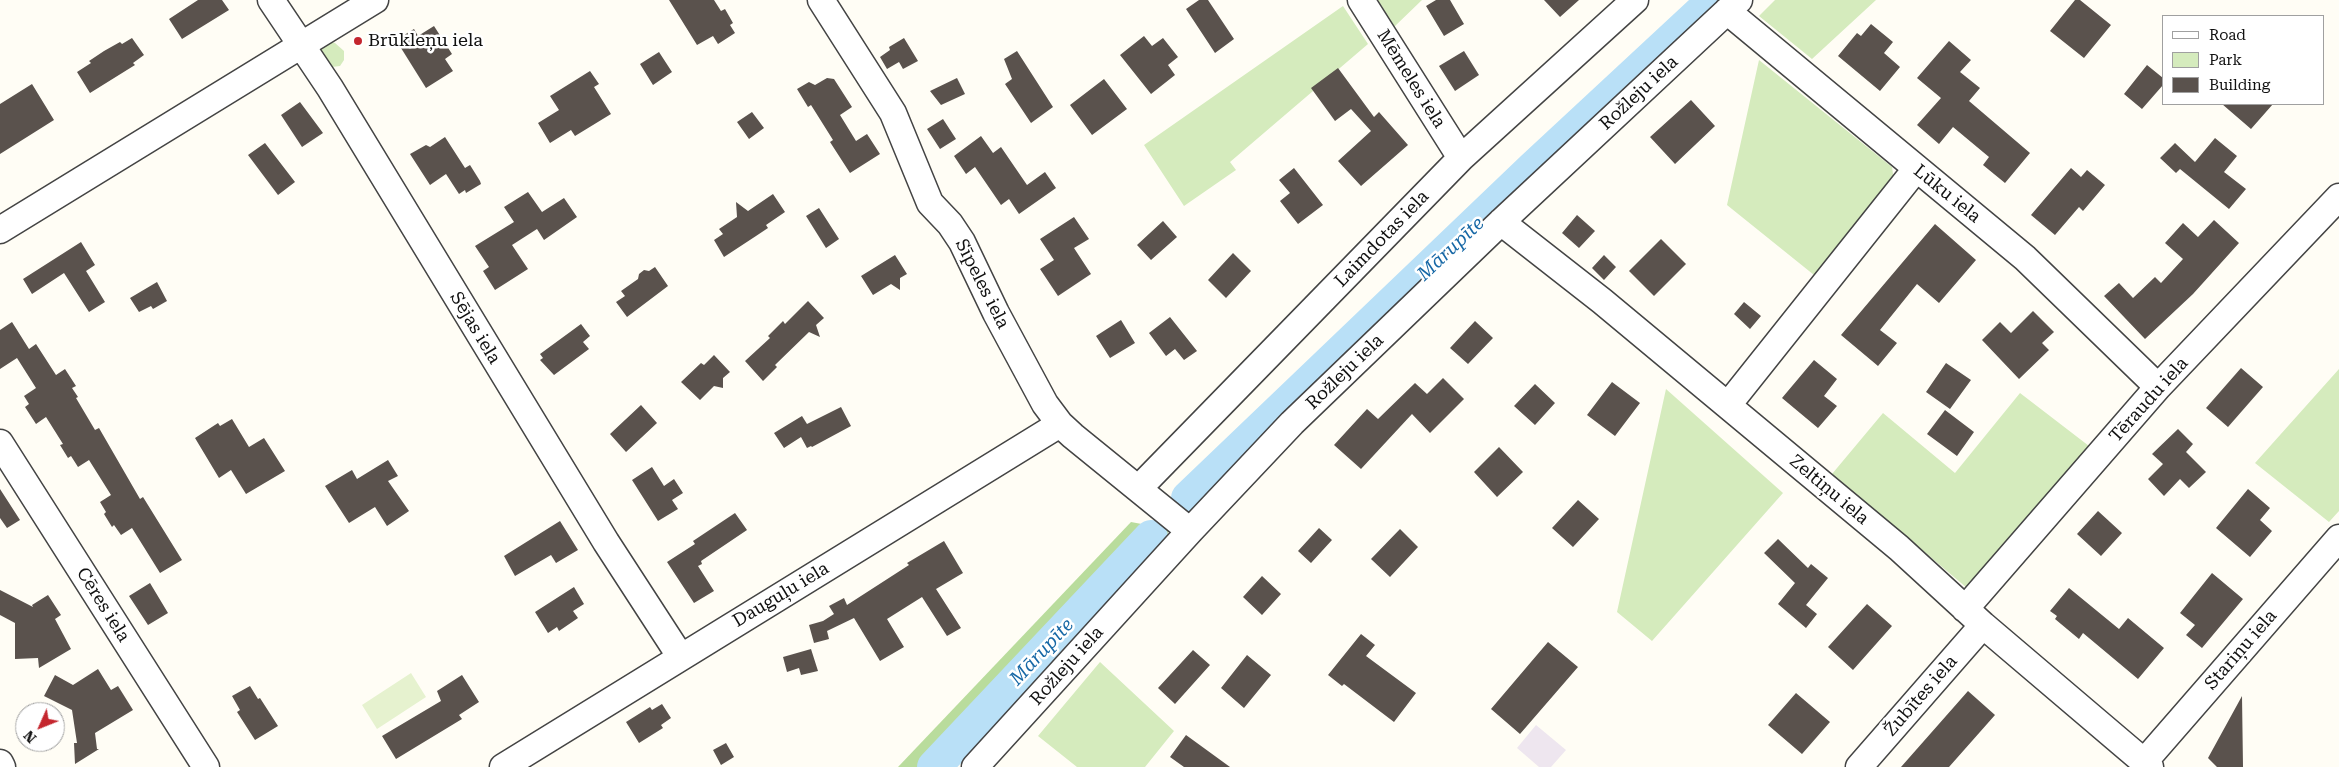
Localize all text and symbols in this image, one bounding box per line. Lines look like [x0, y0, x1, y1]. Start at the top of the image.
legend [2162, 15, 2324, 105]
street label: Mēmeles iela [1372, 26, 1450, 132]
text: Road [2209, 26, 2246, 44]
place label: Brūkleņu iela [368, 30, 483, 52]
marker: Brūkleņu iela [352, 35, 364, 47]
street label: Rožleju iela [1595, 51, 1683, 135]
text: Park [2209, 51, 2242, 69]
text: Building [2209, 76, 2270, 94]
street label: Lūku iela [1909, 160, 1985, 228]
street label: Laimdotas iela [1330, 186, 1434, 292]
water label: Mārupīte [1413, 212, 1489, 286]
street label: Sīpeles iela [950, 236, 1014, 332]
street label: Sējas iela [445, 288, 505, 368]
street label: Rožleju iela [1302, 330, 1388, 414]
street label: Tēraudu iela [2105, 353, 2193, 447]
street label: Zeltiņu iela [1785, 451, 1873, 529]
street label: Dauguļu iela [729, 558, 833, 632]
street label: Cēres iela [72, 564, 134, 646]
street label: Stariņu iela [2200, 606, 2282, 694]
water label: Mārupīte [1005, 614, 1079, 690]
street label: Rožleju iela [1026, 622, 1108, 710]
street label: Žubītes iela [1880, 651, 1962, 741]
north arrow [15, 702, 65, 752]
text: N [20, 727, 39, 746]

